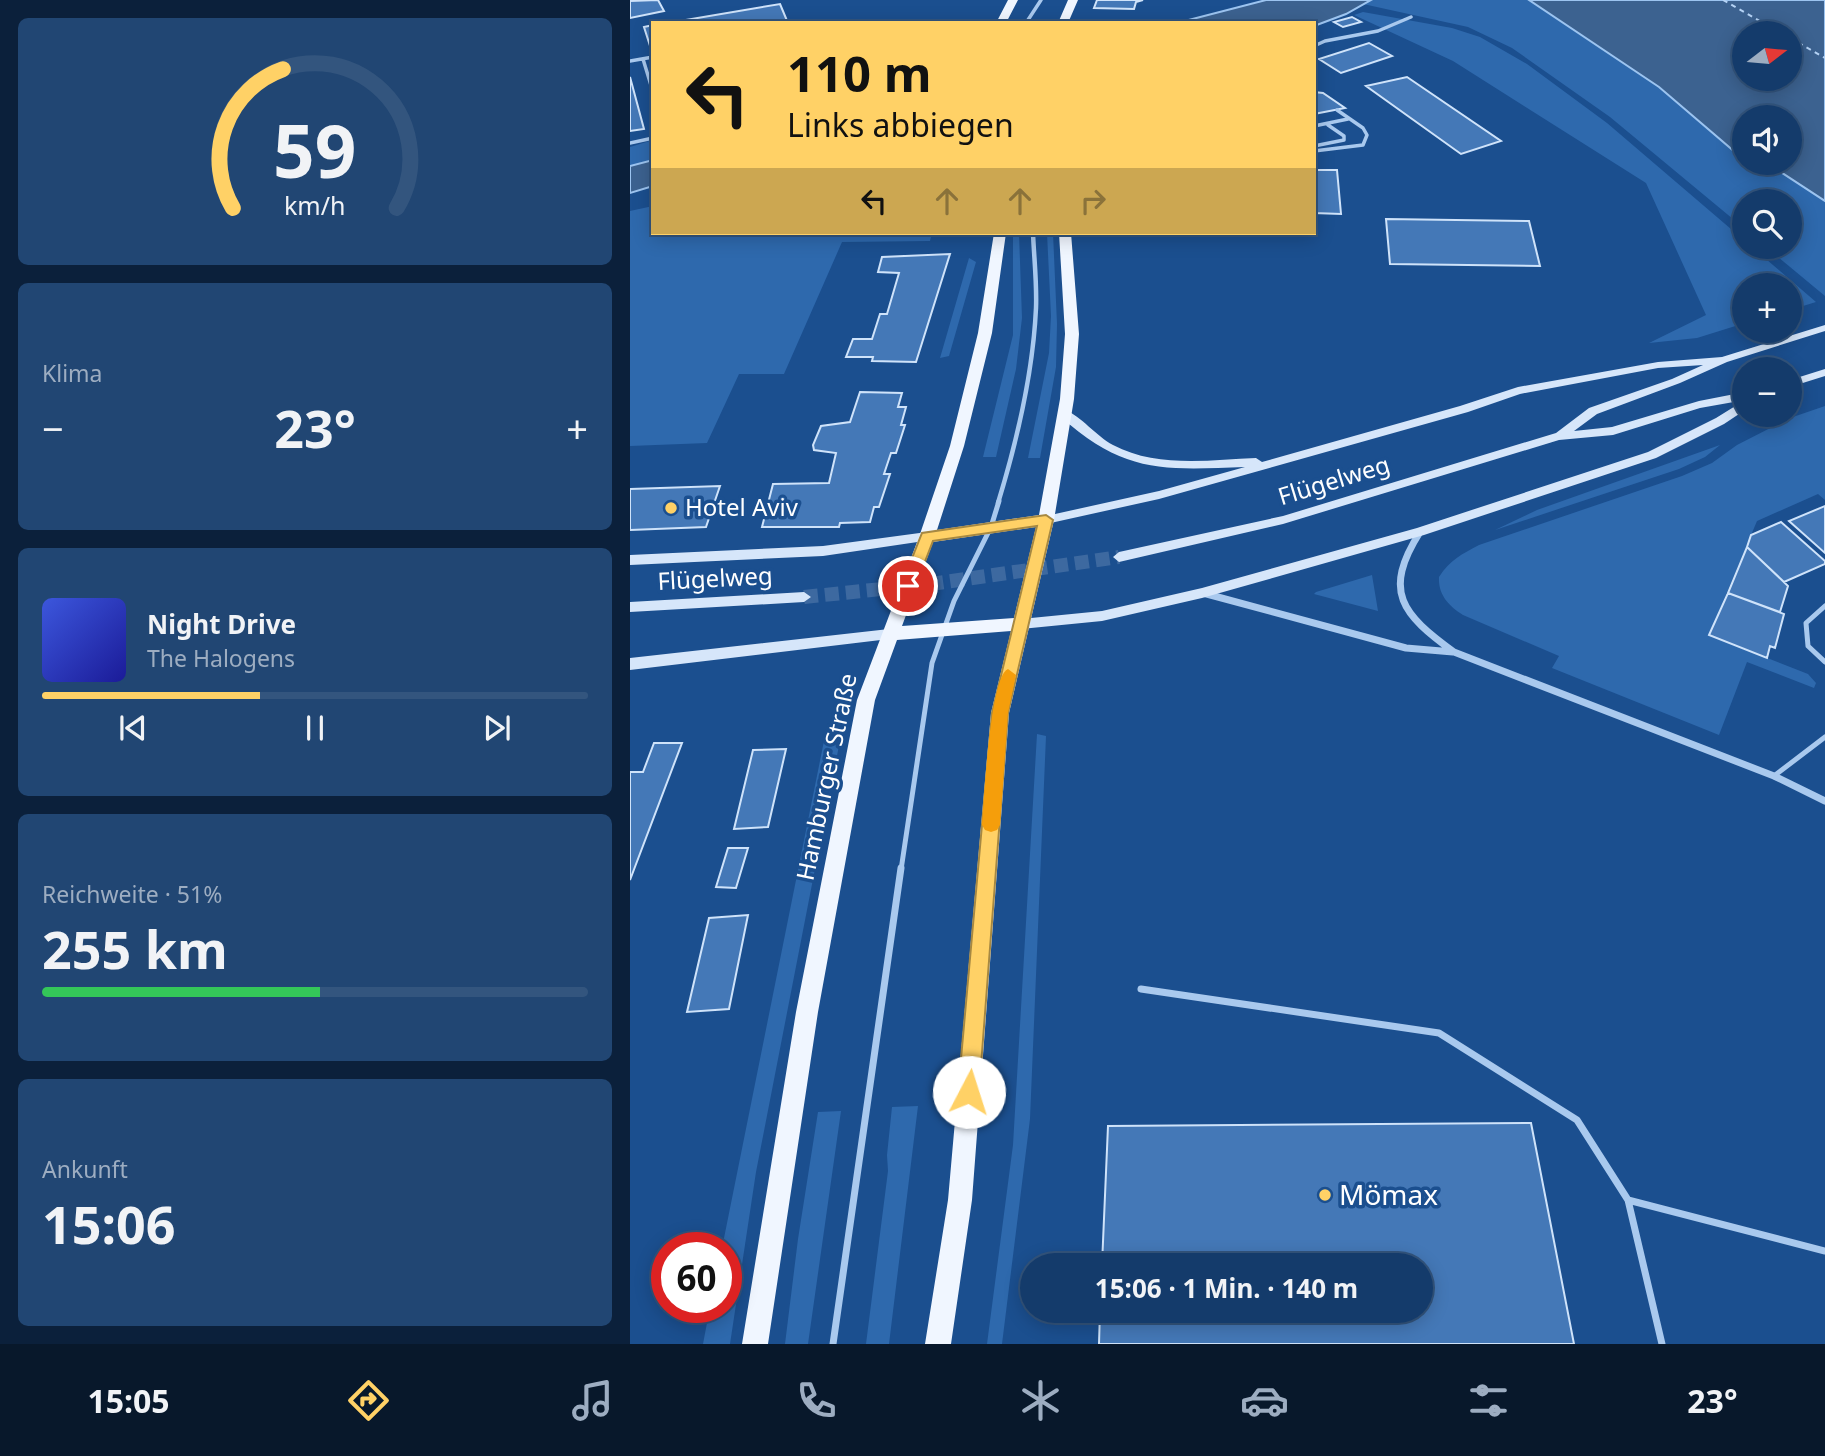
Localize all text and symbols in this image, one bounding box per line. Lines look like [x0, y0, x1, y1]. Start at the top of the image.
north arrow [1732, 21, 1802, 91]
map controls [1732, 21, 1802, 427]
text: 110 m [787, 40, 932, 106]
icon: left [672, 49, 763, 140]
text: 59 [273, 100, 357, 199]
text: Links abbiegen [787, 103, 1014, 146]
button: sound [1732, 105, 1802, 175]
icon: left [855, 182, 893, 220]
icon: ahead [928, 182, 966, 220]
icon: ahead [1001, 182, 1039, 220]
icon: right [1074, 182, 1112, 220]
text: km/h [284, 187, 346, 221]
button: search [1732, 189, 1802, 259]
button: + [1732, 273, 1802, 343]
text: Klima [42, 357, 103, 389]
button: − [1732, 357, 1802, 427]
text: 23° [274, 392, 356, 463]
text: − [42, 402, 64, 454]
text: + [566, 402, 588, 454]
street label: Flügelweg [1274, 447, 1393, 512]
place label: Hotel Aviv [685, 490, 799, 523]
marker: Hotel Aviv [663, 500, 679, 516]
pin [878, 556, 938, 616]
street label: Flügelweg [657, 558, 773, 597]
icon: arrive [889, 567, 927, 605]
text: Night Drive [147, 606, 296, 642]
text: The Halogens [147, 642, 295, 674]
street label: Hamburger Straße [787, 670, 864, 883]
icon: previous [114, 709, 152, 747]
icon: pause [296, 709, 334, 747]
icon: next [478, 709, 516, 747]
text: Reichweite · 51% [42, 878, 222, 910]
text: 255 km [42, 913, 228, 984]
position arrow [932, 1055, 1006, 1129]
text: Ankunft [42, 1153, 128, 1185]
place label: Mömax [1339, 1175, 1438, 1213]
marker: Mömax [1317, 1187, 1333, 1203]
text: 15:06 [42, 1188, 176, 1259]
speed limit sign: 60 [651, 1232, 742, 1323]
text: 15:06 · 1 Min. · 140 m [1095, 1270, 1358, 1306]
icon: directions [344, 1376, 393, 1425]
icon: music [568, 1376, 617, 1425]
icon: phone [792, 1376, 841, 1425]
icon: climate [1016, 1376, 1065, 1425]
icon: car [1240, 1376, 1289, 1425]
icon: filters [1464, 1376, 1513, 1425]
text: 15:05 [87, 1379, 170, 1422]
text: 23° [1687, 1379, 1738, 1422]

